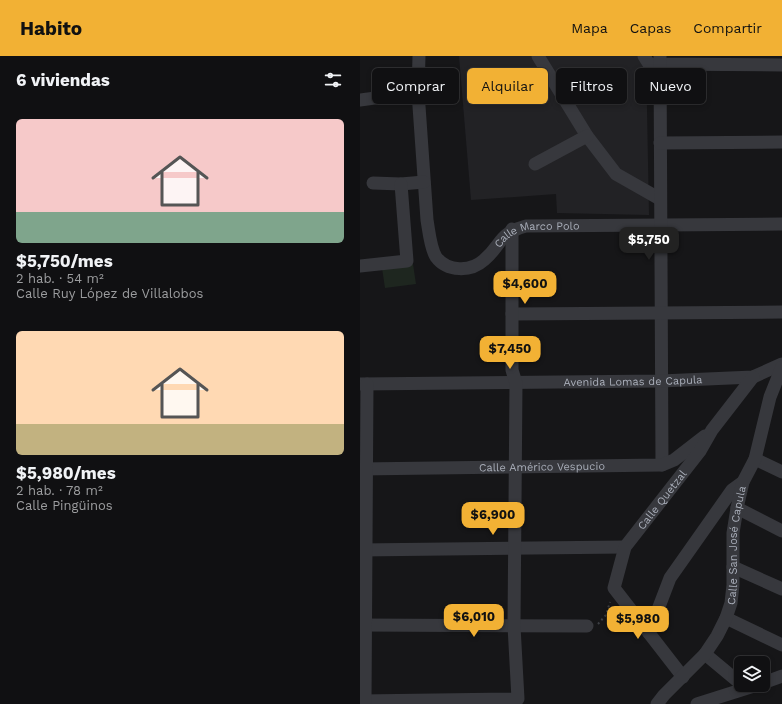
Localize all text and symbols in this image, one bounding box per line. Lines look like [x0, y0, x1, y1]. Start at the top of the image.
text: Habito [20, 17, 82, 40]
text: Mapa [571, 20, 608, 36]
text: Capas [630, 20, 671, 36]
text: Compartir [693, 20, 762, 36]
chip: Comprar [372, 68, 459, 104]
chip: Alquilar [467, 68, 548, 104]
chip: Filtros [556, 68, 627, 104]
chip: Nuevo [635, 68, 706, 104]
icon: filters [322, 69, 344, 91]
text: 6 viviendas [16, 70, 110, 90]
icon: home [144, 145, 216, 217]
street label: Calle Marco Polo [492, 219, 580, 250]
pin: $5,750 [616, 227, 682, 261]
text: $5,750 [628, 232, 670, 247]
text: $5,750/mes [16, 251, 113, 271]
text: 2 hab. · 54 m² [16, 271, 104, 286]
pin: $4,600 [492, 271, 558, 305]
text: $4,600 [502, 276, 548, 291]
text: Calle Ruy López de Villalobos [16, 286, 203, 301]
pin: $7,450 [477, 336, 543, 370]
text: $7,450 [489, 341, 531, 356]
icon: home [144, 357, 216, 429]
street label: Avenida Lomas de Capula [564, 373, 703, 389]
street label: Calle Américo Vespucio [479, 460, 605, 474]
text: $5,980/mes [16, 463, 116, 483]
street label: Calle Quetzal [635, 467, 690, 532]
text: 2 hab. · 78 m² [16, 483, 103, 498]
street label: Calle San José Capula [725, 485, 749, 606]
text: Calle Pingüinos [16, 498, 113, 513]
pin: $6,900 [460, 502, 526, 536]
text: $6,900 [471, 507, 515, 522]
pin: $6,010 [441, 604, 507, 638]
pin: $5,980 [605, 606, 671, 640]
text: $6,010 [453, 609, 495, 624]
text: $5,980 [616, 611, 660, 626]
map controls [734, 656, 770, 692]
button: layers [734, 656, 770, 692]

